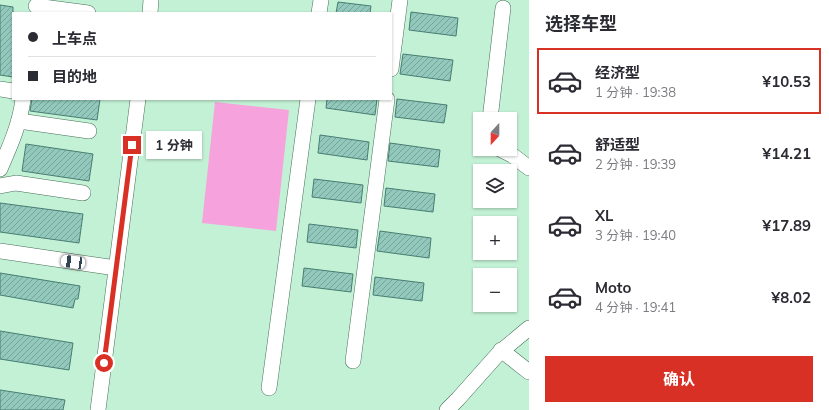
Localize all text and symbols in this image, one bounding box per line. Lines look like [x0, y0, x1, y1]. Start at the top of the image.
text: 选择车型 [545, 12, 617, 35]
text: 上车点 [52, 29, 97, 48]
icon: car [547, 63, 583, 99]
text: 经济型 [595, 63, 640, 82]
text: 目的地 [52, 67, 97, 86]
text: ¥10.53 [762, 72, 811, 91]
text: 1 分钟 · 19:38 [595, 84, 676, 100]
north arrow [473, 112, 517, 156]
map controls [473, 112, 517, 312]
callout: 1 分钟 [146, 131, 202, 159]
icon: car [547, 135, 583, 171]
text: 舒适型 [595, 135, 640, 154]
route end [123, 136, 141, 154]
text: 1 分钟 [155, 137, 193, 153]
text: ¥14.21 [762, 144, 811, 163]
text: 2 分钟 · 19:39 [595, 156, 676, 172]
button: layers [473, 164, 517, 208]
text: XL [595, 206, 613, 225]
icon: car [547, 207, 583, 243]
button: + [473, 216, 517, 260]
text: ¥17.89 [762, 216, 811, 235]
text: 3 分钟 · 19:40 [595, 227, 676, 243]
car [60, 254, 86, 270]
button: − [473, 268, 517, 312]
text: Moto [595, 278, 631, 297]
icon: car [547, 279, 583, 315]
text: ¥8.02 [771, 288, 811, 307]
text: 4 分钟 · 19:41 [595, 299, 676, 315]
route start [95, 354, 113, 372]
button: 确认 [545, 356, 813, 402]

